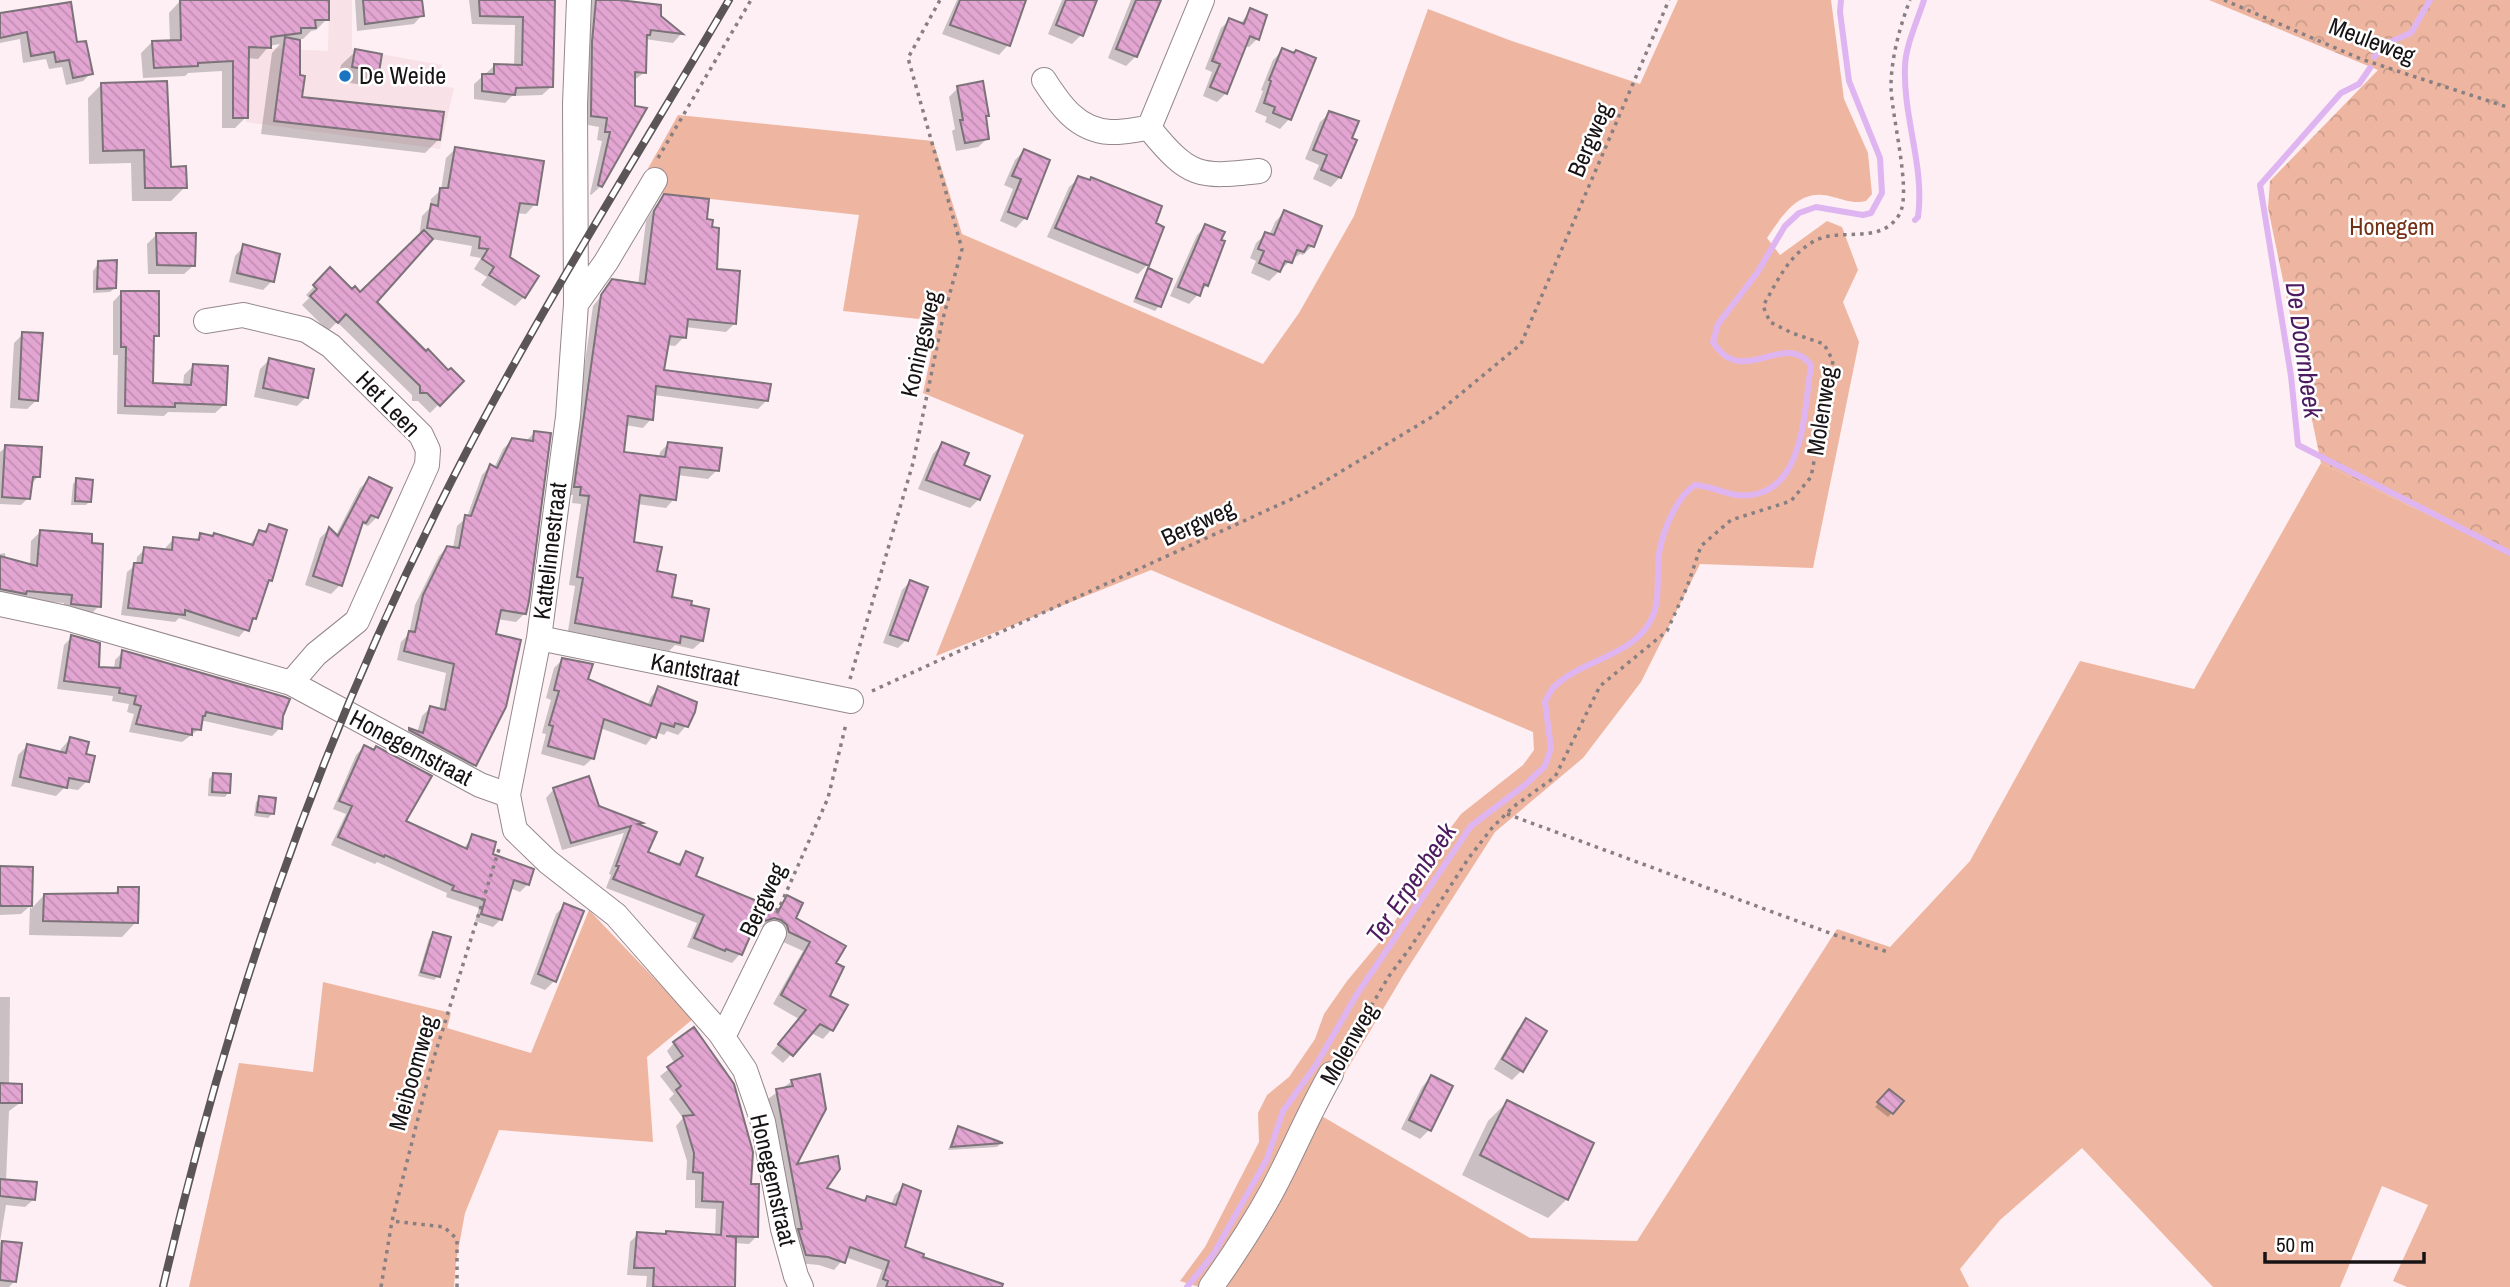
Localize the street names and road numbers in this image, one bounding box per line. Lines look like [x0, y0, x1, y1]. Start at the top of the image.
street label: Meuleweg [2325, 9, 2420, 71]
street label: Bergweg [1559, 98, 1619, 182]
street label: Koningsweg [892, 287, 948, 400]
street label: Het Leen [349, 363, 428, 443]
street label: Molenweg [1798, 364, 1844, 458]
street label: Kattelinnestraat [525, 480, 573, 621]
street label: Bergweg [1156, 491, 1240, 553]
street label: Kantstraat [648, 645, 743, 693]
street label: Honegemstraat [345, 701, 479, 793]
street label: Bergweg [731, 858, 793, 942]
street label: Molenweg [1312, 997, 1384, 1090]
street label: Meiboomweg [380, 1011, 444, 1134]
street label: Honegemstraat [743, 1111, 805, 1249]

